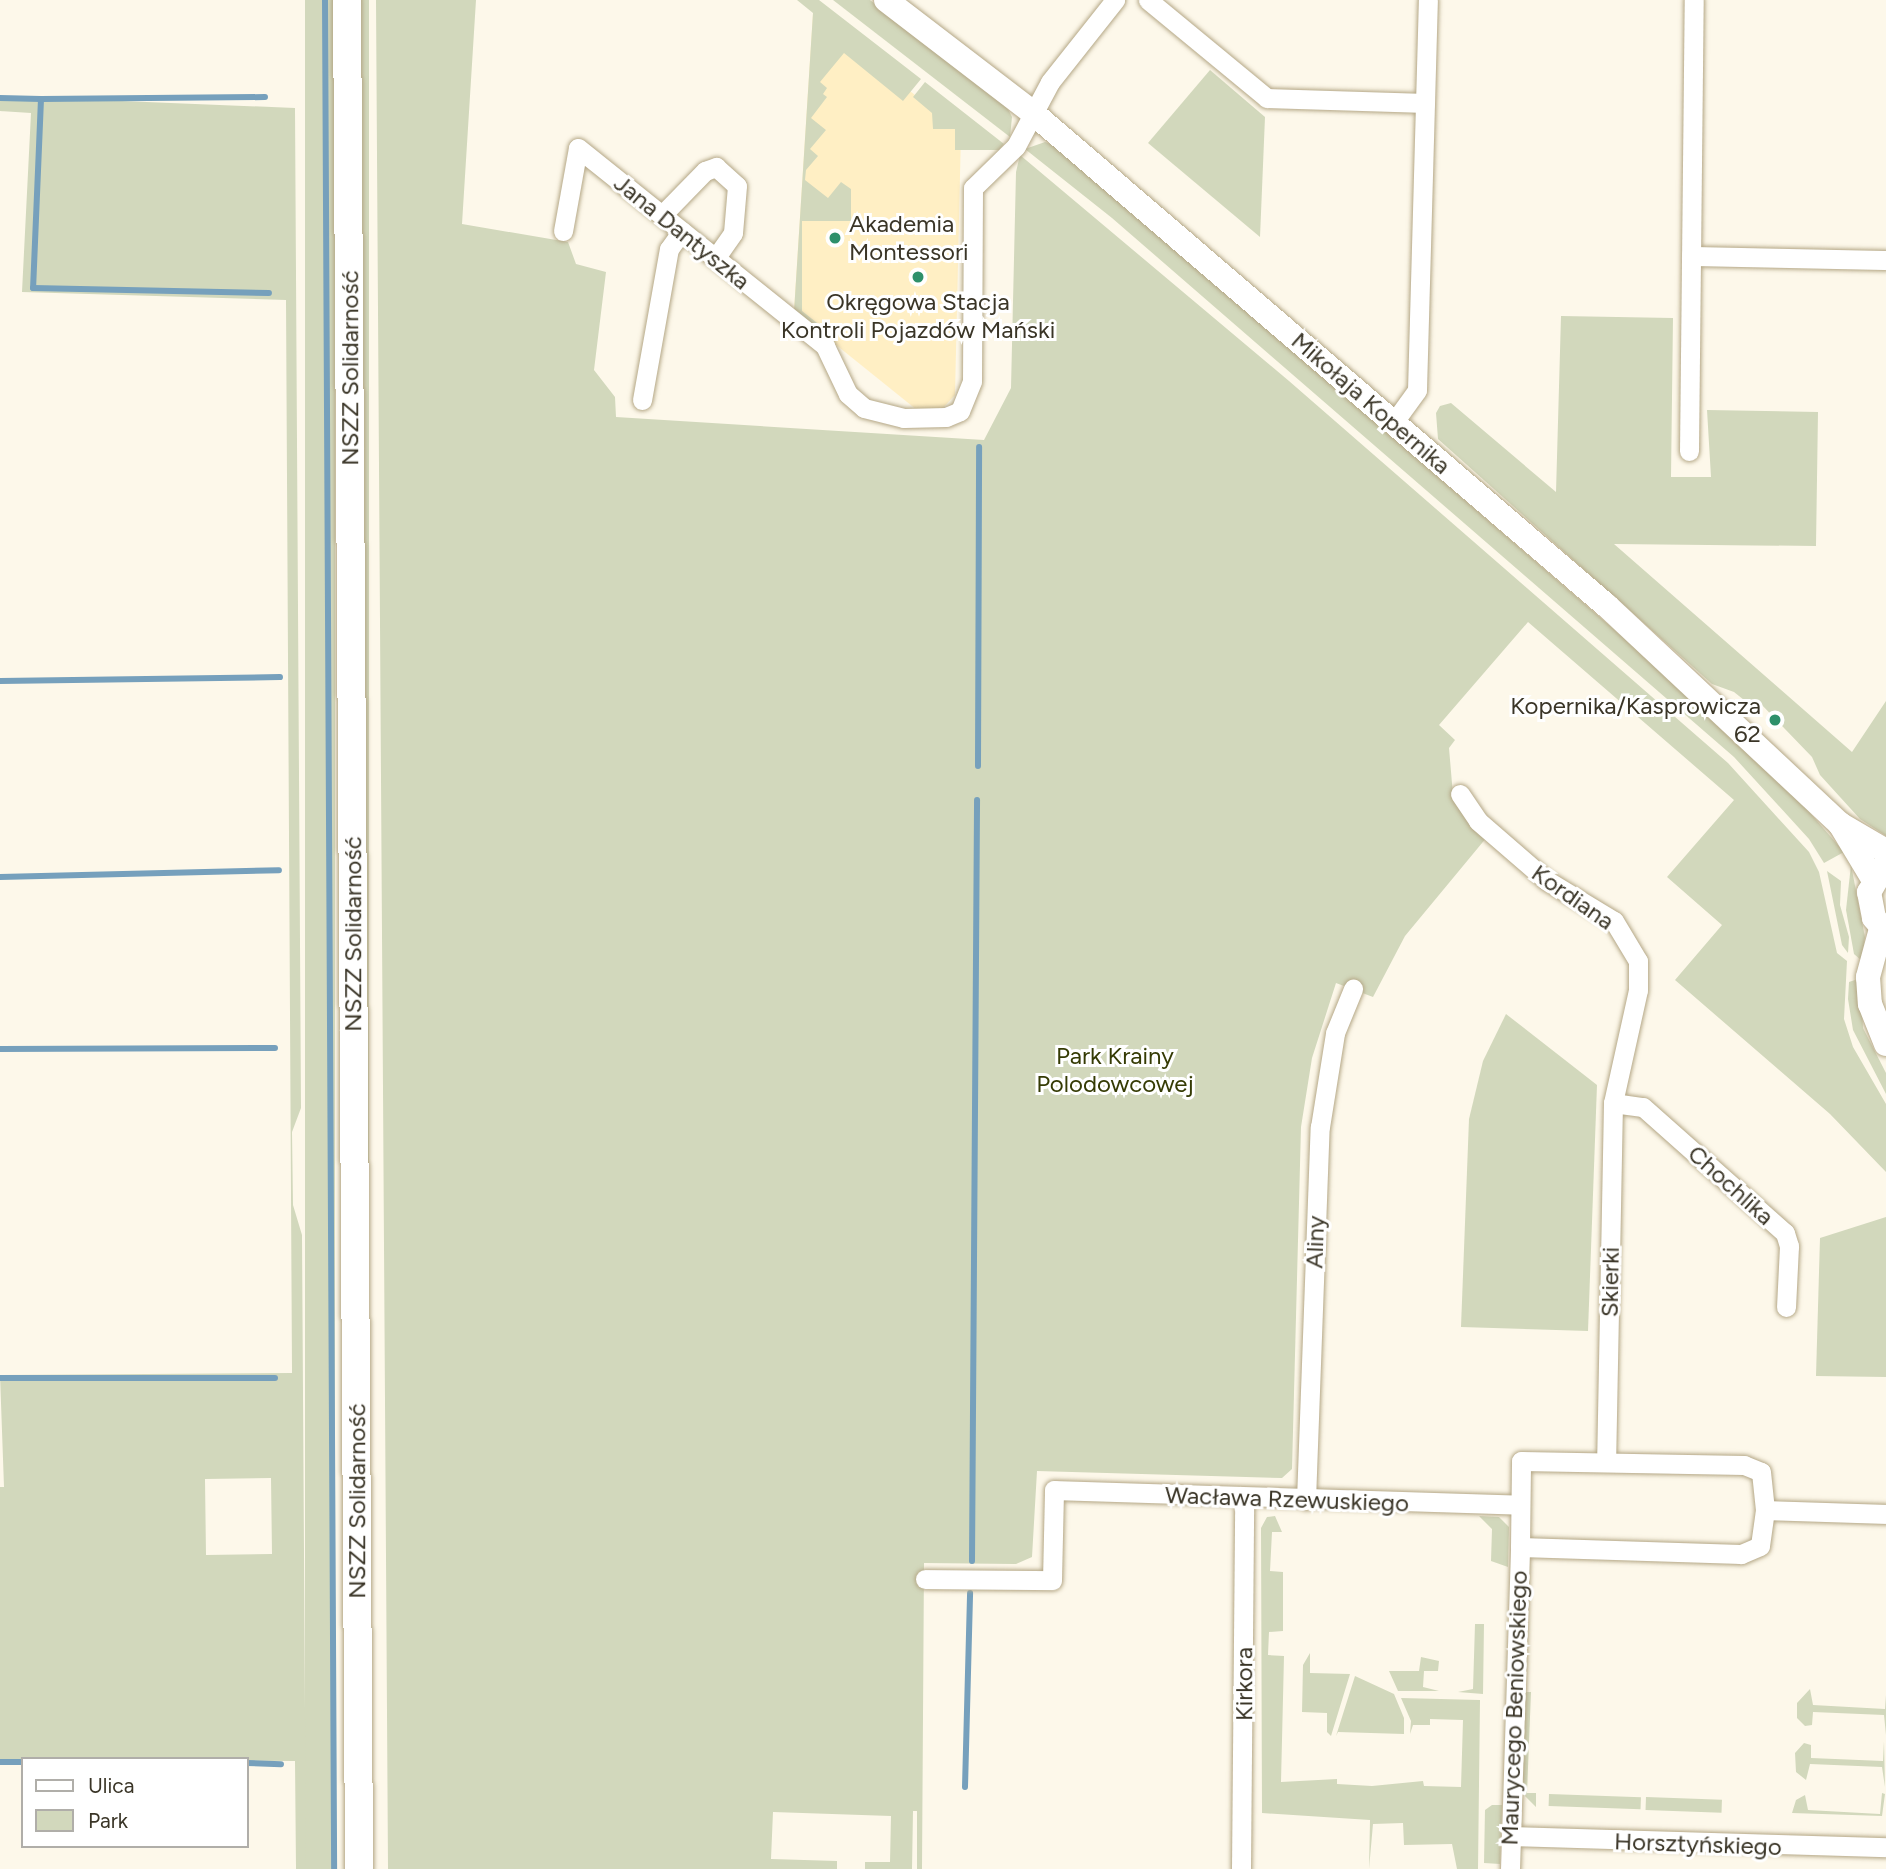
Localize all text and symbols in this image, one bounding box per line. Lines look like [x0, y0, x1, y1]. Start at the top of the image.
street label: Jana Dantyszka [608, 168, 756, 296]
place label: Akademia Montessori [849, 210, 969, 266]
marker: Akademia Montessori [827, 230, 843, 246]
marker: Okręgowa Stacja Kontroli Pojazdów Mański [910, 269, 926, 285]
street label: NSZZ Solidarność [336, 270, 364, 466]
place label: Okręgowa Stacja Kontroli Pojazdów Mański [781, 288, 1055, 344]
street label: Mikołaja Kopernika [1286, 326, 1456, 480]
place label: Kopernika/Kasprowicza 62 [1510, 692, 1761, 748]
marker: Kopernika/Kasprowicza 62 [1767, 712, 1783, 728]
street label: NSZZ Solidarność [339, 836, 367, 1032]
street label: Kordiana [1526, 858, 1620, 936]
park label: Park Krainy Polodowcowej [1036, 1042, 1194, 1098]
street label: Chochlika [1682, 1139, 1780, 1231]
street label: Aliny [1300, 1215, 1330, 1269]
street label: Skierki [1595, 1247, 1625, 1317]
street label: NSZZ Solidarność [343, 1403, 371, 1599]
street label: Wacława Rzewuskiego [1165, 1480, 1409, 1518]
street label: Maurycego Beniowskiego [1495, 1570, 1533, 1846]
street label: Kirkora [1230, 1647, 1258, 1721]
legend [21, 1757, 248, 1848]
text: Ulica [88, 1773, 134, 1798]
text: Park [88, 1808, 128, 1833]
street label: Horsztyńskiego [1614, 1827, 1782, 1861]

